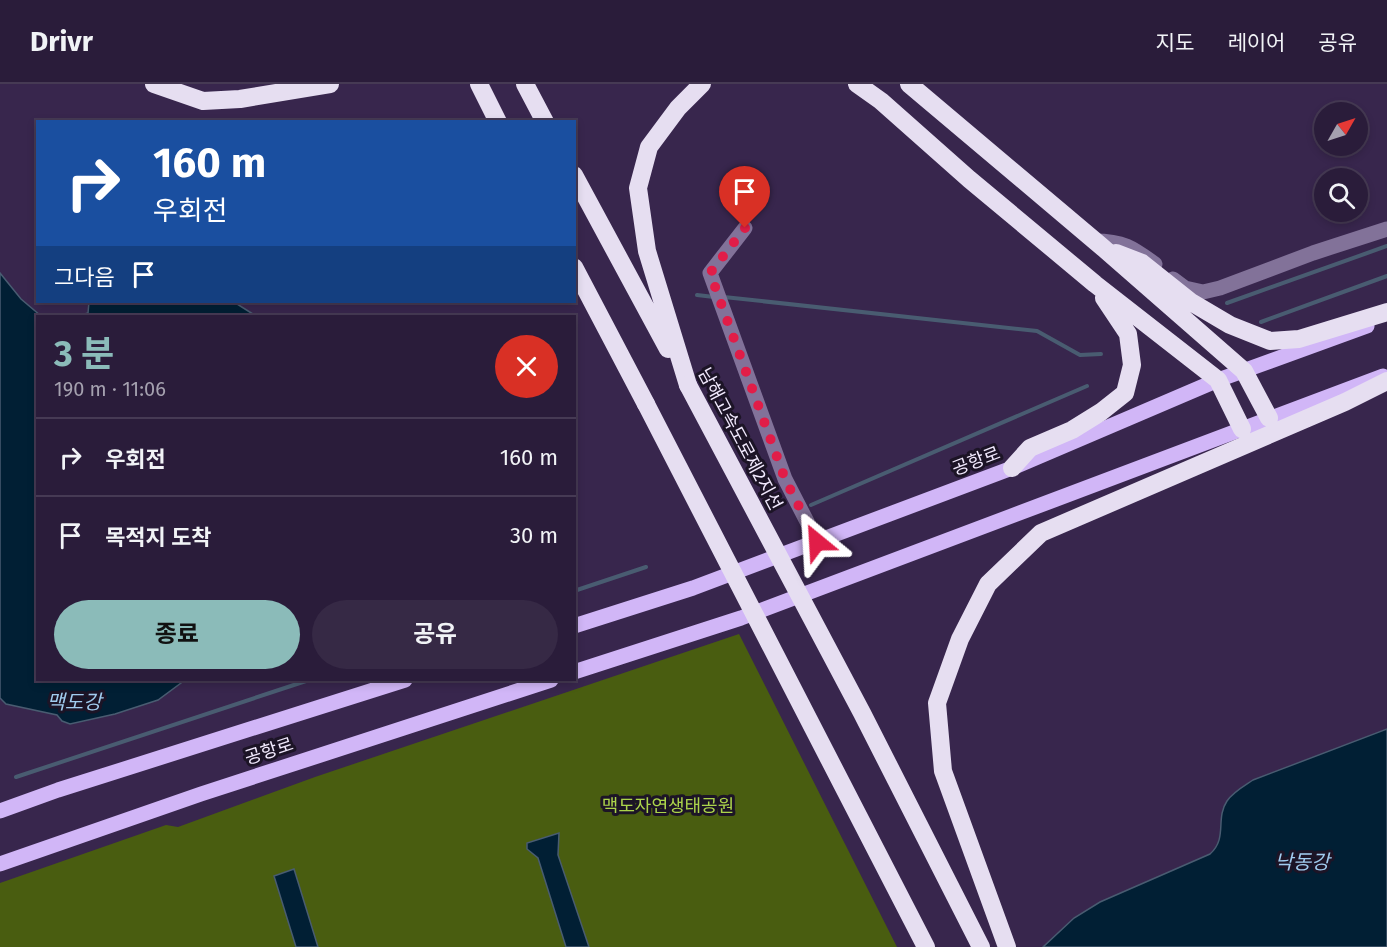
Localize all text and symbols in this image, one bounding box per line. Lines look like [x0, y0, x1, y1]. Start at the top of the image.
text: Drivr [30, 25, 93, 58]
text: 지도 [1156, 30, 1194, 56]
text: 레이어 [1227, 30, 1285, 56]
text: 공유 [1318, 30, 1357, 56]
north arrow [1314, 102, 1368, 156]
map controls [1314, 102, 1368, 222]
text: 160 m [153, 138, 266, 188]
icon: right [54, 144, 132, 222]
pin [719, 166, 770, 228]
button: search [1314, 168, 1368, 222]
icon: arrive [728, 175, 761, 208]
text: 우회전 [153, 195, 228, 227]
icon: arrive [127, 258, 160, 291]
text: 그다음 [54, 264, 115, 291]
text: 3 분 [54, 332, 114, 376]
button: close [495, 335, 558, 398]
street label: 남해고속도로제2지선 [693, 364, 787, 514]
text: 190 m · 11:06 [54, 377, 166, 401]
icon: right [54, 441, 87, 474]
street label: 공항로 [949, 442, 1003, 480]
text: 160 m [500, 444, 558, 471]
text: 우회전 [105, 446, 166, 473]
position arrow [785, 510, 849, 574]
icon: arrive [54, 519, 87, 552]
text: 30 m [510, 522, 558, 549]
text: 목적지 도착 [105, 524, 211, 551]
button: 종료 [54, 600, 300, 669]
button: 공유 [312, 600, 558, 669]
water label: 맥도강 [46, 690, 104, 714]
street label: 공항로 [242, 733, 296, 769]
park label: 맥도자연생태공원 [602, 795, 734, 817]
water label: 낙동강 [1274, 850, 1332, 874]

